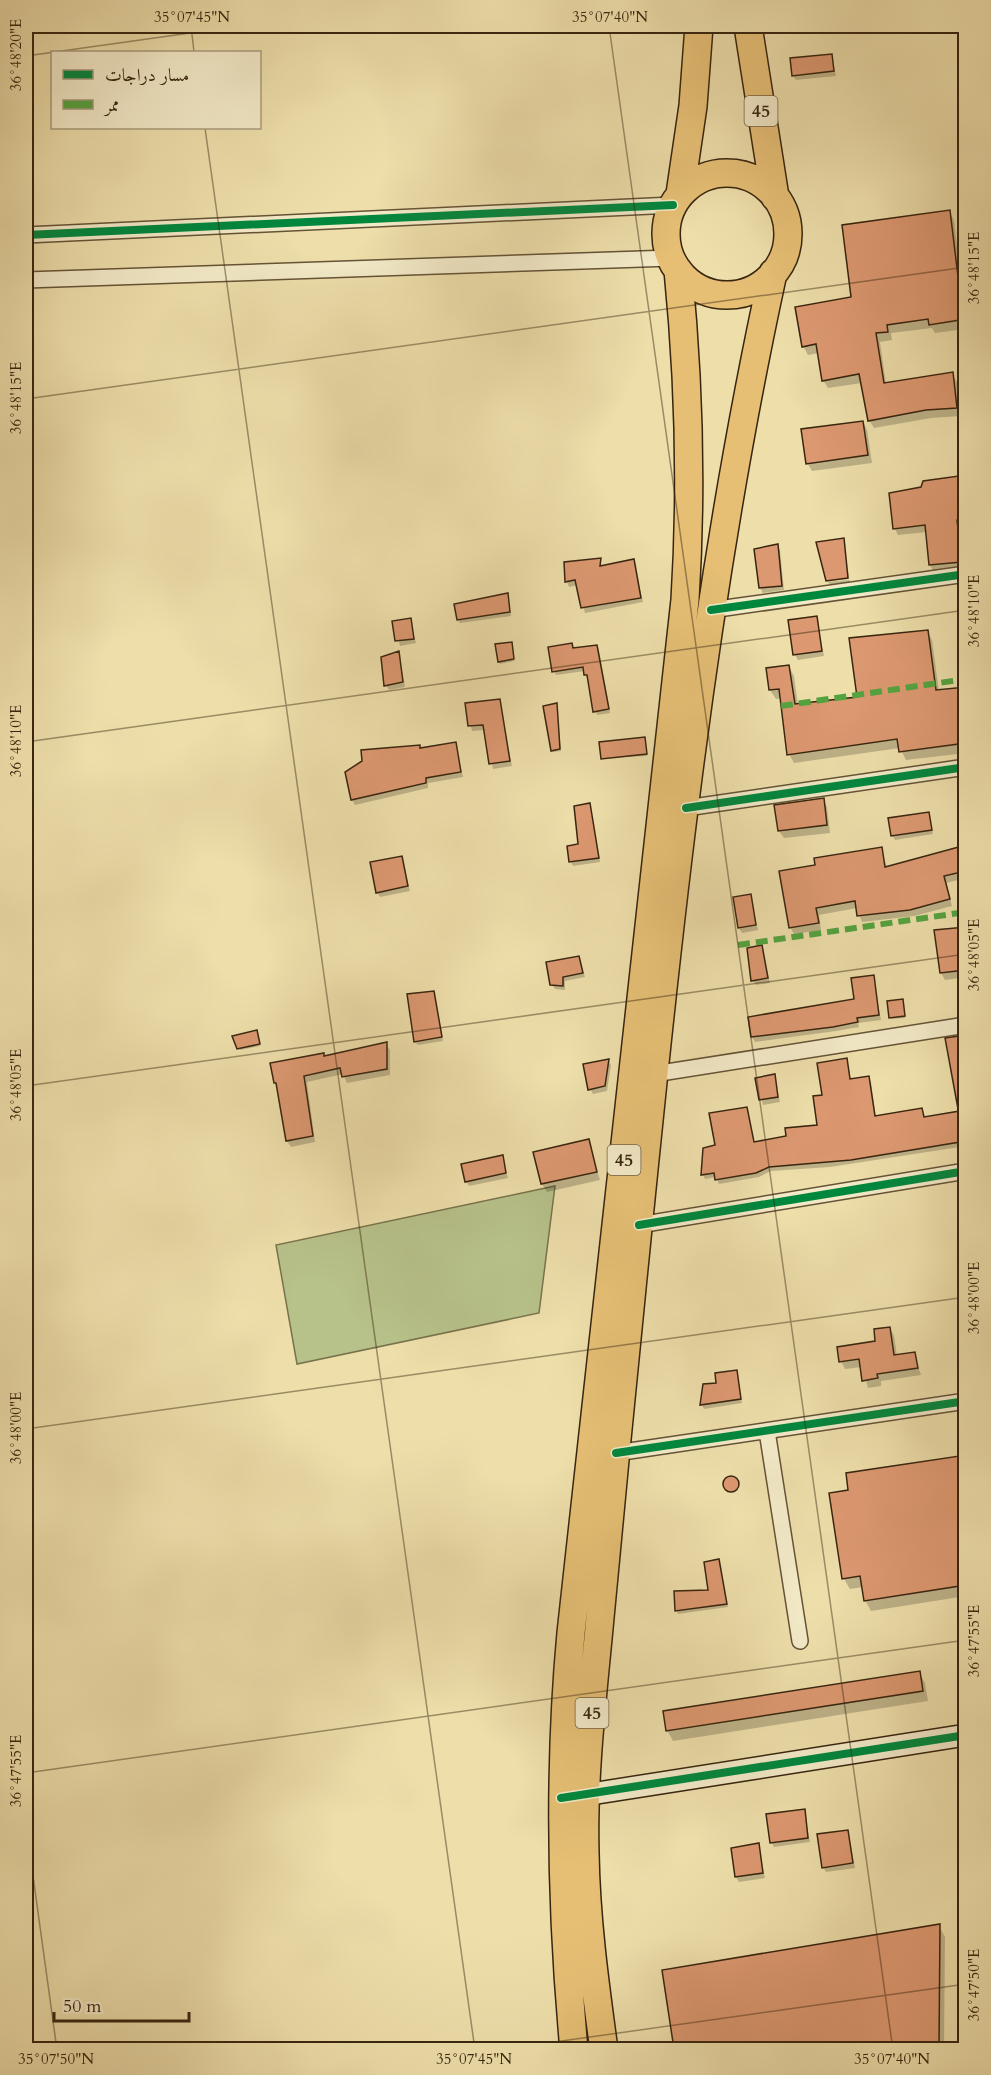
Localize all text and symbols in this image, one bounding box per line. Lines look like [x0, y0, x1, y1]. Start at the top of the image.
text: 35°07'45"N [154, 7, 230, 27]
text: 35°07'40"N [572, 7, 648, 27]
text: 36°48'20"E [6, 19, 26, 91]
legend [51, 51, 261, 129]
text: مسار دراجات [105, 63, 189, 88]
text: ممر [103, 93, 119, 118]
road number: 45 [744, 96, 777, 126]
text: 36°48'15"E [964, 232, 984, 304]
text: 36°48'15"E [6, 362, 26, 434]
text: 36°48'10"E [964, 575, 984, 647]
text: 36°48'10"E [6, 705, 26, 777]
text: 36°48'05"E [964, 919, 984, 991]
text: 36°48'05"E [6, 1049, 26, 1121]
road number: 45 [608, 1145, 640, 1175]
text: 36°48'00"E [964, 1262, 984, 1334]
text: 36°48'00"E [6, 1392, 26, 1464]
text: 36°47'55"E [964, 1605, 984, 1677]
road number: 45 [576, 1698, 608, 1728]
text: 36°47'55"E [6, 1735, 26, 1807]
text: 36°47'50"E [964, 1949, 984, 2021]
scale bar [54, 1985, 189, 2023]
text: 50 m [63, 1994, 102, 2019]
text: 35°07'50"N [18, 2049, 94, 2069]
text: 35°07'45"N [436, 2049, 512, 2069]
text: 35°07'40"N [854, 2049, 930, 2069]

